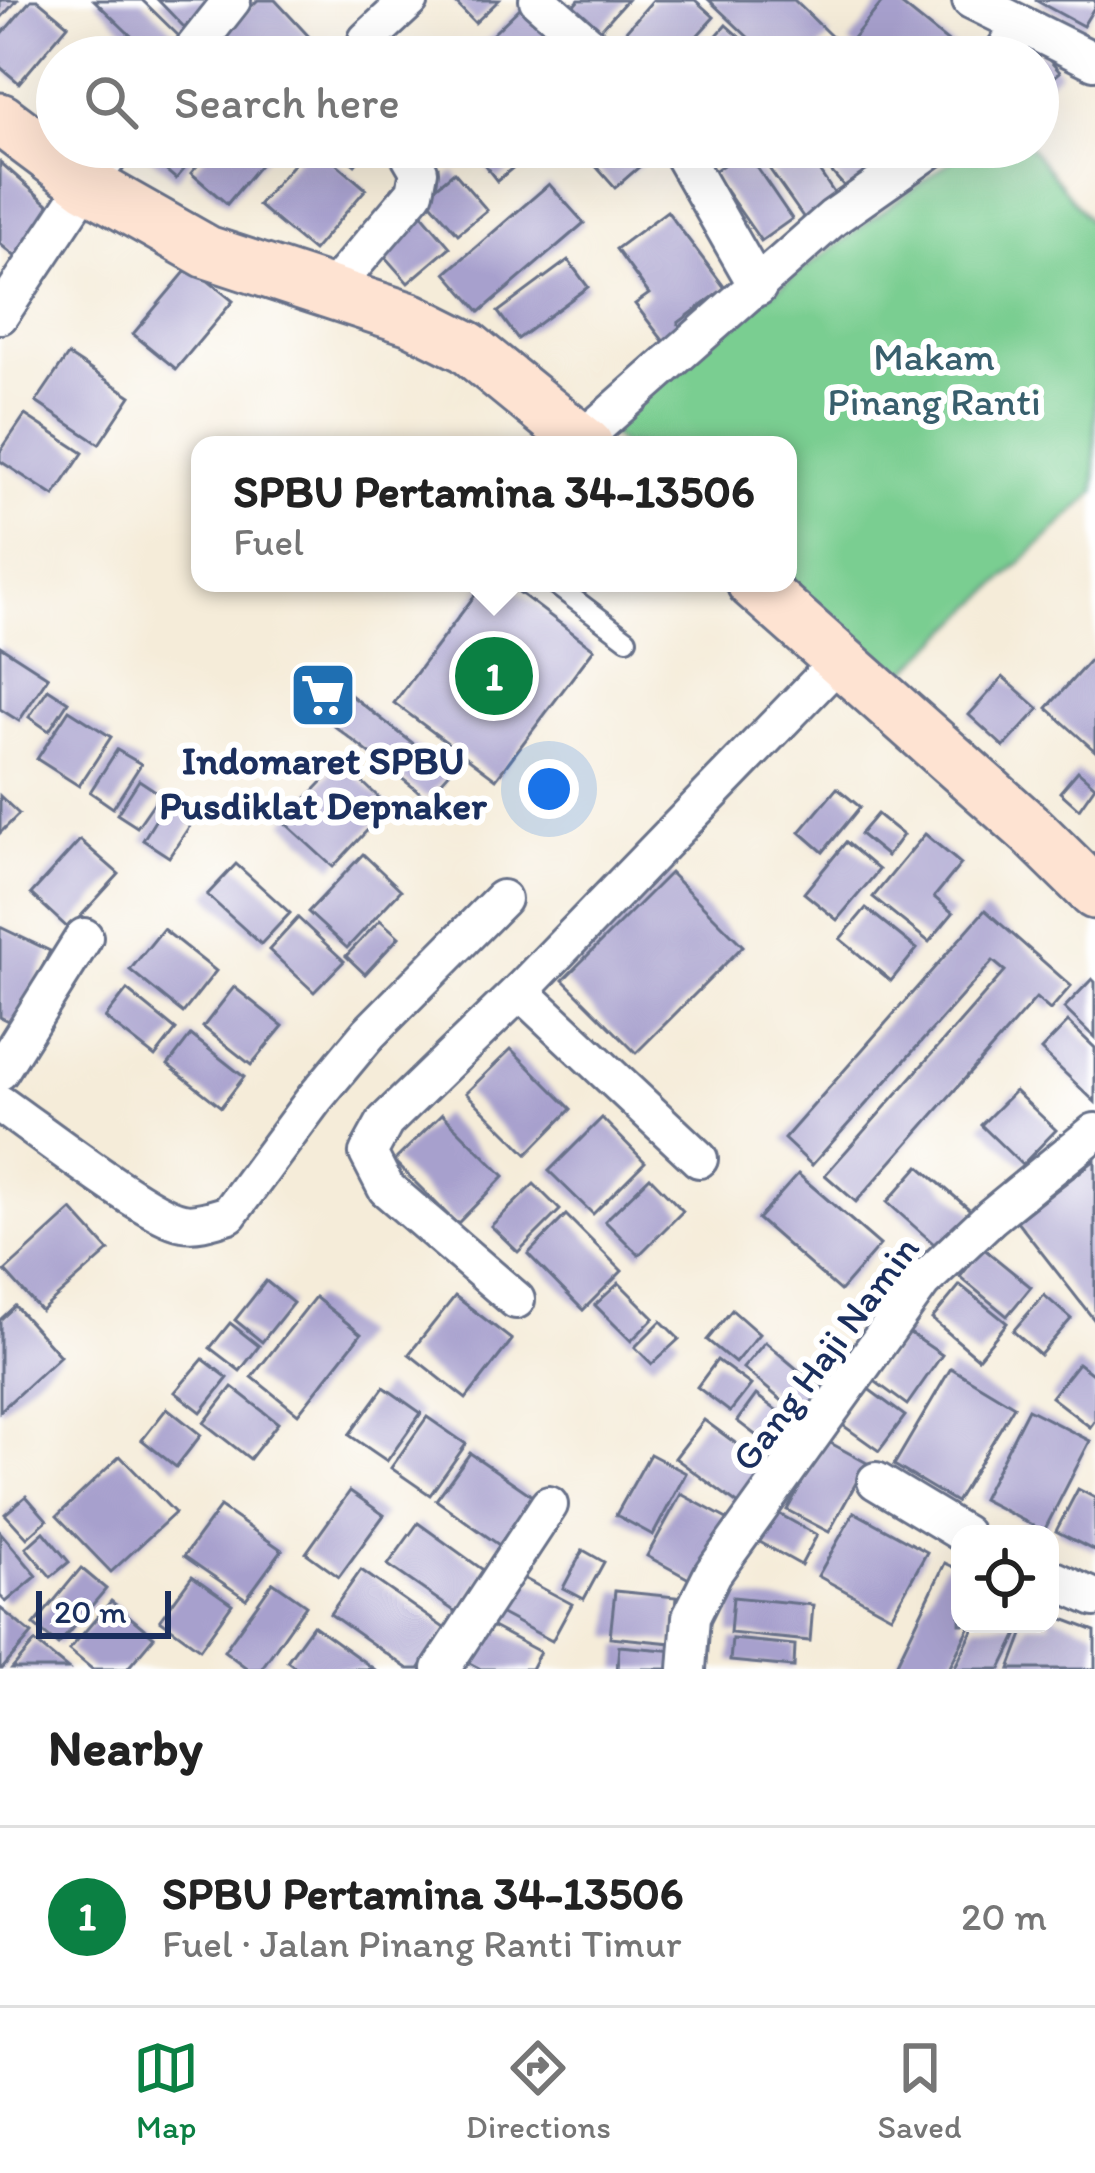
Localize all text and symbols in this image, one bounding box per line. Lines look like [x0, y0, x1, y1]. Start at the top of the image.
search box [36, 36, 1059, 168]
icon: search [78, 69, 144, 135]
text: Search here [174, 75, 400, 129]
park label: Makam Pinang Ranti [827, 333, 1041, 425]
popup [191, 436, 797, 592]
text: SPBU Pertamina 34-13506 [233, 464, 755, 518]
text: Fuel [233, 518, 304, 565]
pin: 1 [455, 631, 533, 721]
supermarket icon: Indomaret SPBU Pusdiklat Depnaker [288, 660, 358, 730]
place label: Indomaret SPBU Pusdiklat Depnaker [159, 737, 487, 829]
your location [519, 759, 579, 819]
street label: Gang Haji Namin [721, 1226, 929, 1480]
map controls [951, 1525, 1059, 1633]
button: locate [951, 1525, 1059, 1633]
scale bar [36, 1585, 171, 1638]
text: 20 m [54, 1592, 127, 1631]
text: Nearby [48, 1717, 203, 1778]
text: SPBU Pertamina 34-13506 [162, 1866, 684, 1920]
text: 1 [78, 1893, 96, 1940]
text: 20 m [961, 1893, 1047, 1940]
text: Fuel · Jalan Pinang Ranti Timur [162, 1920, 681, 1967]
tab: Map [133, 2035, 199, 2146]
tab: Directions [466, 2035, 611, 2146]
tab: Saved [878, 2035, 962, 2146]

